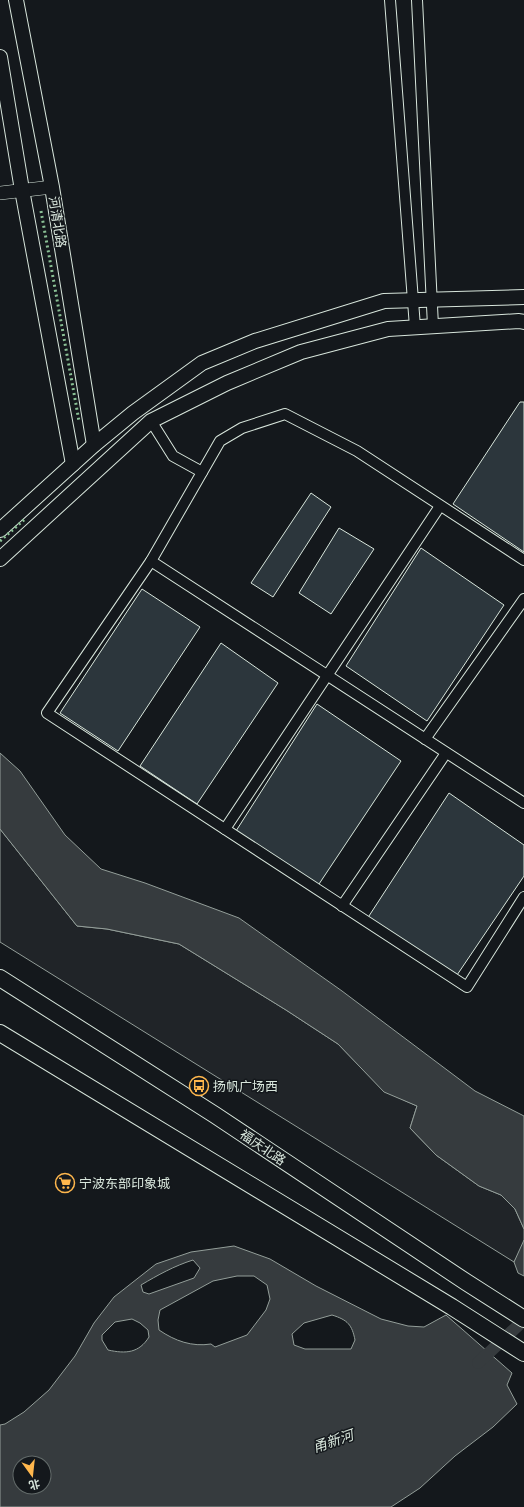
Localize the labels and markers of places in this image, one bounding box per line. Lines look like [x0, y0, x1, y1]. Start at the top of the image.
bus stop icon: 扬帆广场西 [188, 1075, 210, 1097]
place label: 扬帆广场西 [213, 1079, 278, 1094]
supermarket icon: 宁波东部印象城 [54, 1172, 76, 1194]
place label: 宁波东部印象城 [79, 1176, 170, 1191]

